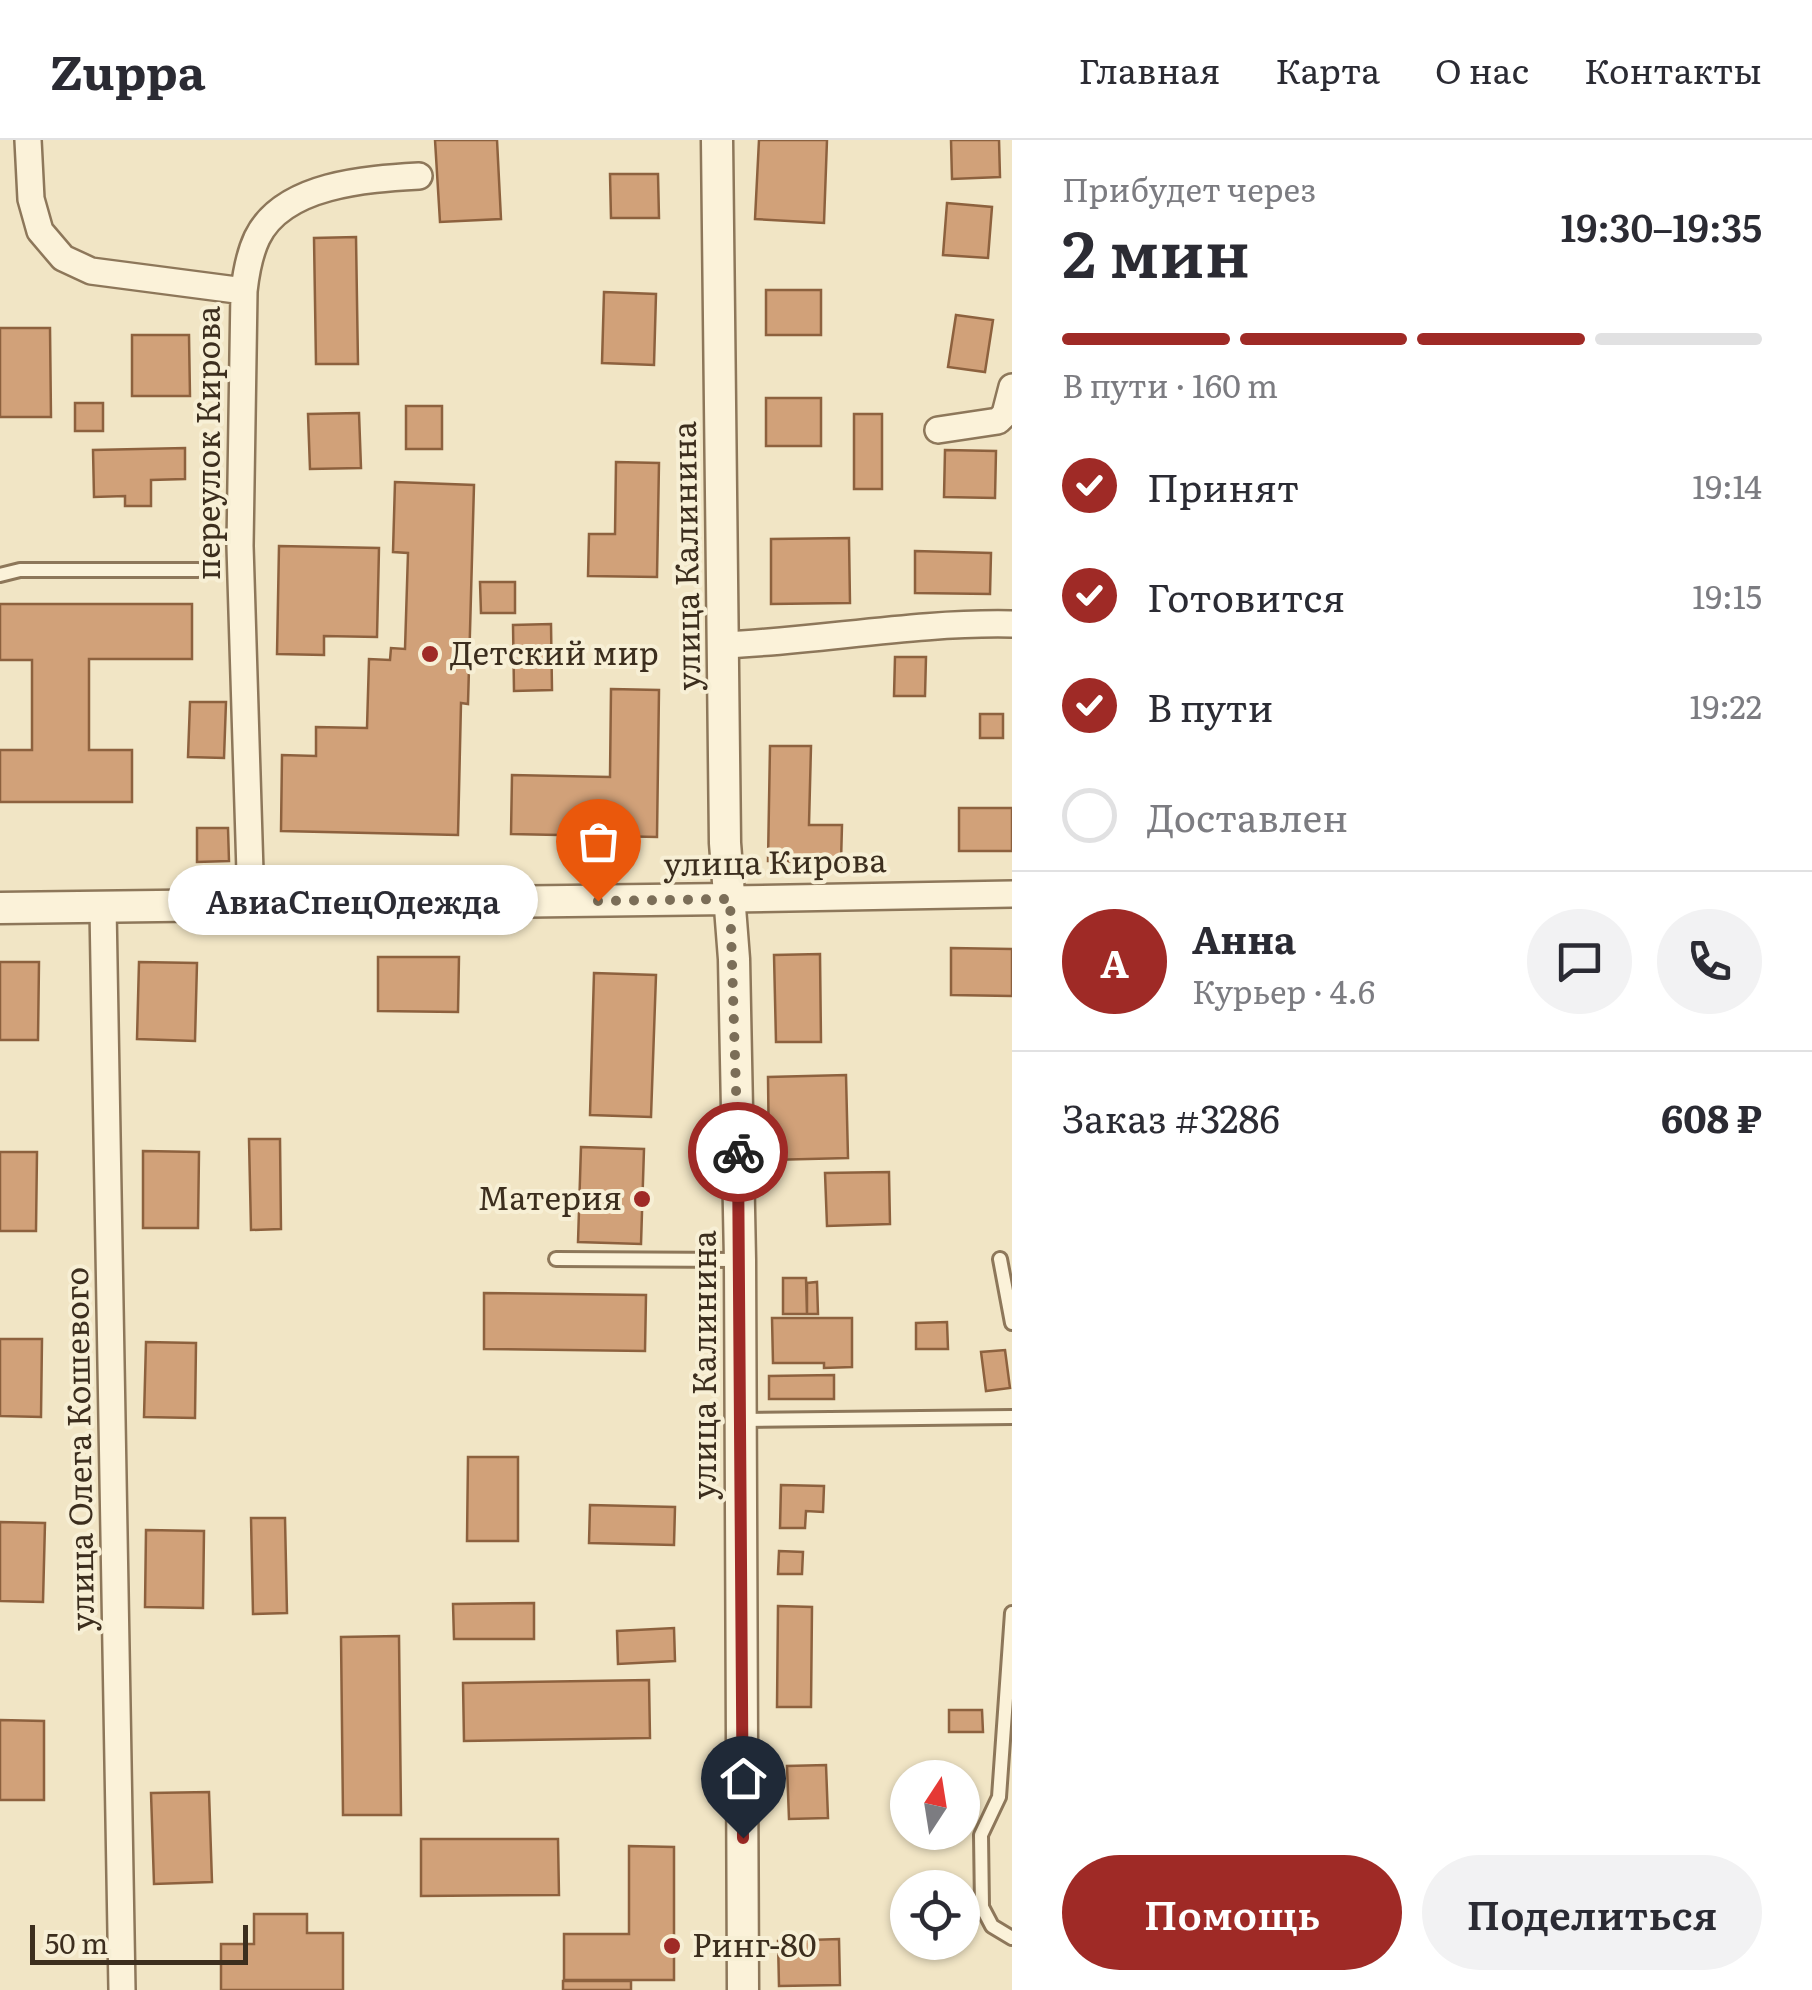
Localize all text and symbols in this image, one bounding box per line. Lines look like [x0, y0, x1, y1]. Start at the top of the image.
text: Zuppa [50, 34, 205, 105]
text: Главная [1079, 43, 1220, 95]
text: Карта [1275, 43, 1380, 95]
text: О нас [1435, 43, 1529, 95]
text: Контакты [1584, 43, 1762, 95]
text: Прибудет через [1062, 164, 1316, 212]
text: 19:30–19:35 [1561, 197, 1762, 254]
text: 2 мин [1062, 201, 1250, 298]
street label: переулок Кирова [182, 305, 230, 580]
text: В пути · 160 m [1062, 360, 1278, 408]
street label: улица Калинина [658, 420, 710, 691]
text: Принят [1147, 457, 1299, 514]
icon: check [1062, 458, 1117, 513]
text: 19:14 [1692, 461, 1762, 509]
text: Готовится [1147, 567, 1345, 624]
icon: check [1062, 568, 1117, 623]
text: 19:15 [1692, 571, 1762, 619]
place label: Детский мир [450, 627, 659, 675]
marker: Детский мир [419, 643, 441, 665]
text: В пути [1147, 677, 1274, 734]
icon: check [1062, 678, 1117, 733]
text: 19:22 [1689, 681, 1762, 729]
text: Доставлен [1147, 787, 1348, 844]
pin [556, 799, 641, 902]
icon: bag [571, 814, 626, 869]
street label: улица Кирова [663, 834, 888, 886]
callout: АвиаСпецОдежда [168, 866, 538, 936]
text: АвиаСпецОдежда [206, 876, 500, 924]
text: Анна [1192, 909, 1296, 966]
button: chat [1527, 909, 1632, 1014]
button: phone [1657, 909, 1762, 1014]
text: А [1100, 933, 1129, 990]
text: Курьер · 4.6 [1192, 966, 1375, 1014]
text: Заказ #3286 [1062, 1088, 1280, 1145]
text: 608 ₽ [1661, 1088, 1762, 1145]
courier [688, 1102, 788, 1202]
icon: bike [711, 1125, 766, 1180]
place label: Материя [477, 1172, 622, 1220]
marker: Материя [631, 1188, 653, 1210]
street label: улица Калинина [678, 1229, 726, 1500]
street label: улица Олега Кошевого [50, 1266, 104, 1632]
pin [701, 1736, 786, 1839]
icon: home [716, 1751, 771, 1806]
north arrow [890, 1760, 980, 1850]
map controls [890, 1760, 980, 1960]
button: Помощь [1062, 1855, 1402, 1970]
button: Поделиться [1422, 1855, 1762, 1970]
button: locate [890, 1870, 980, 1960]
place label: Ринг-80 [692, 1919, 816, 1967]
scale bar [30, 1920, 248, 1964]
text: 50 m [45, 1921, 108, 1963]
marker: Ринг-80 [661, 1935, 683, 1957]

